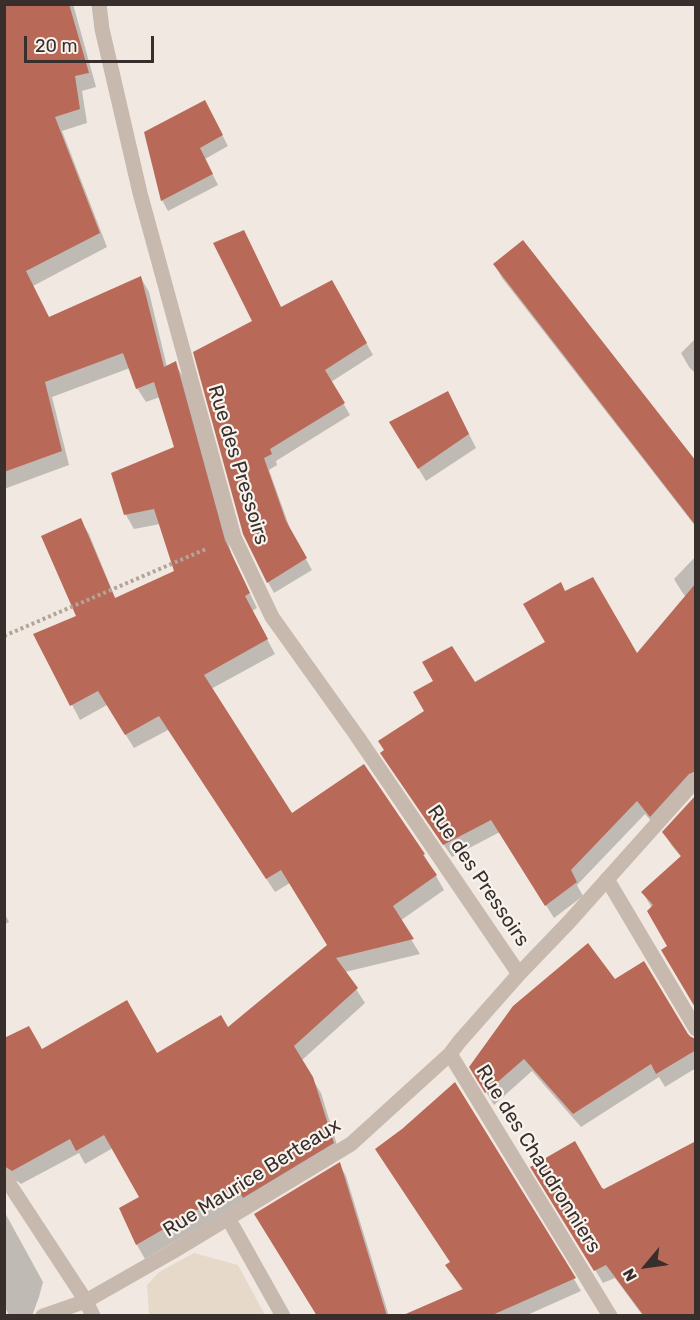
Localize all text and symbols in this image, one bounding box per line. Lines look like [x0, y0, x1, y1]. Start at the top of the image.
scale bar [27, 24, 158, 62]
text: 20 m [35, 35, 77, 57]
street label: Rue des Pressoirs [202, 382, 274, 548]
street label: Rue des Pressoirs [422, 801, 534, 951]
street label: Rue des Chaudronniers [470, 1061, 606, 1257]
street label: Rue Maurice Berteaux [159, 1114, 345, 1242]
north arrow [616, 1236, 676, 1296]
text: N [619, 1265, 641, 1285]

